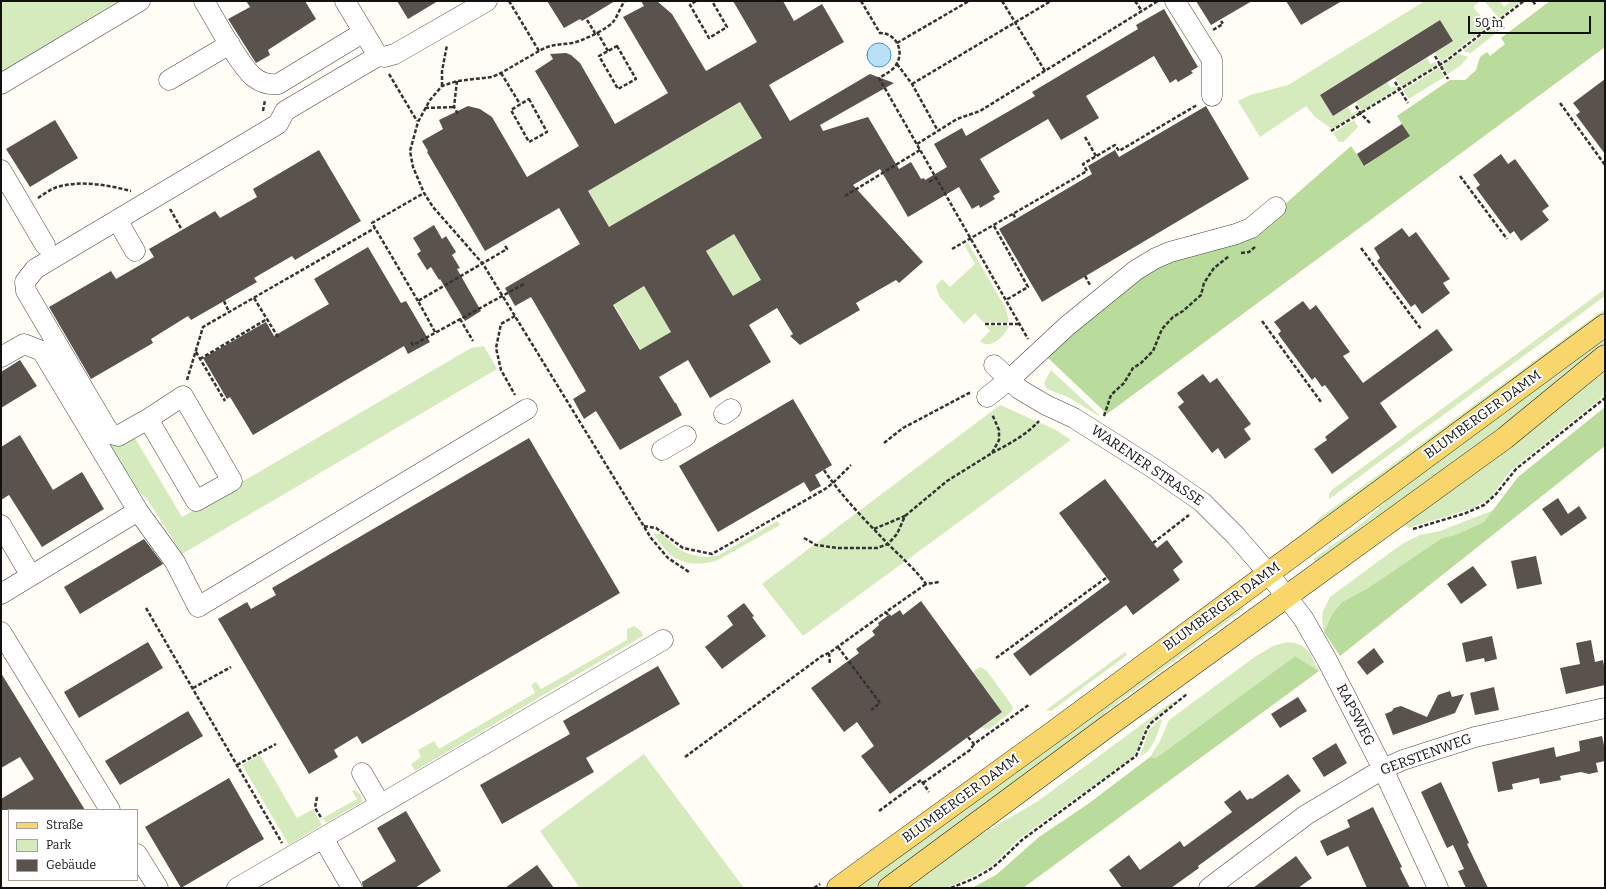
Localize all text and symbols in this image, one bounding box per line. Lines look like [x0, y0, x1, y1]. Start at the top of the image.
scale bar [1470, 8, 1593, 34]
text: 50 m [1475, 16, 1503, 30]
street label: BLUMBERGER DAMM [1421, 367, 1545, 463]
street label: WARENER STRASSE [1088, 422, 1206, 510]
street label: BLUMBERGER DAMM [1160, 559, 1284, 655]
street label: RAPSWEG [1332, 681, 1378, 749]
street label: GERSTENWEG [1378, 731, 1474, 779]
street label: BLUMBERGER DAMM [899, 751, 1023, 847]
legend [8, 809, 138, 881]
text: Straße [46, 818, 83, 832]
text: Park [46, 838, 71, 852]
text: Gebäude [46, 858, 96, 872]

